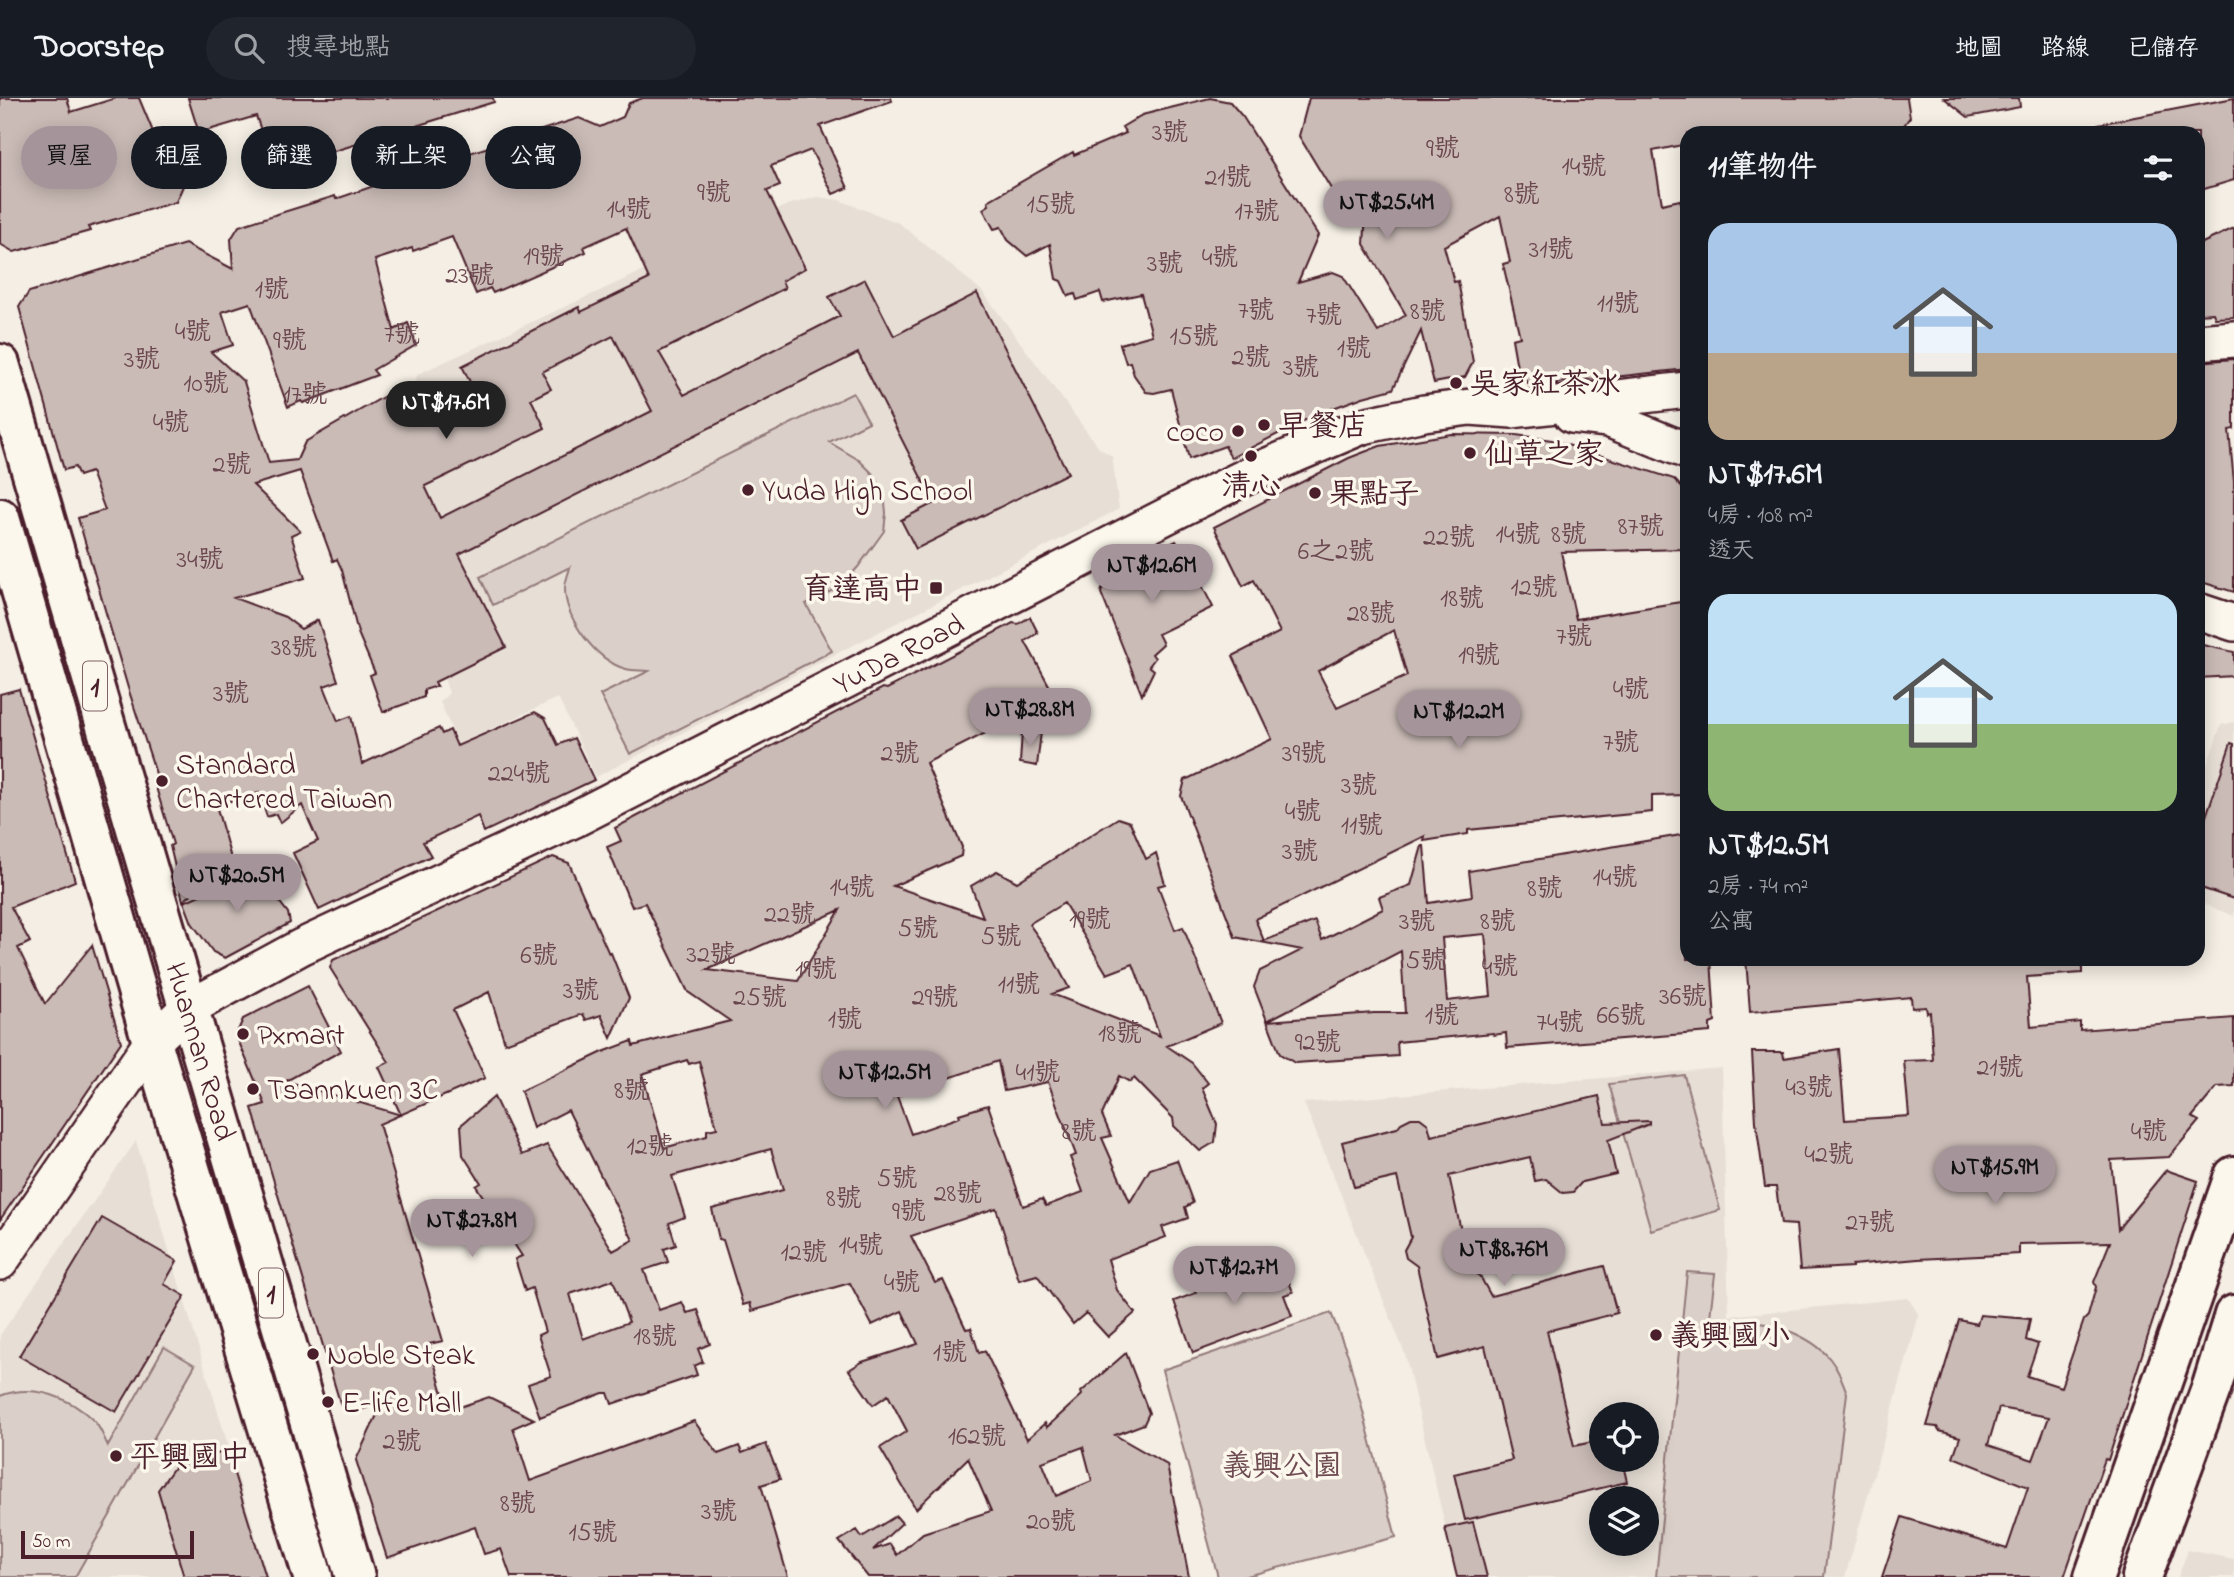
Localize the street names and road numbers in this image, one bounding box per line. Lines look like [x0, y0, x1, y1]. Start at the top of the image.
street label: YuDa Road [827, 604, 973, 708]
road number: 1 [83, 662, 107, 710]
street label: Huannan Road [151, 957, 245, 1147]
road number: 1 [259, 1268, 283, 1318]

